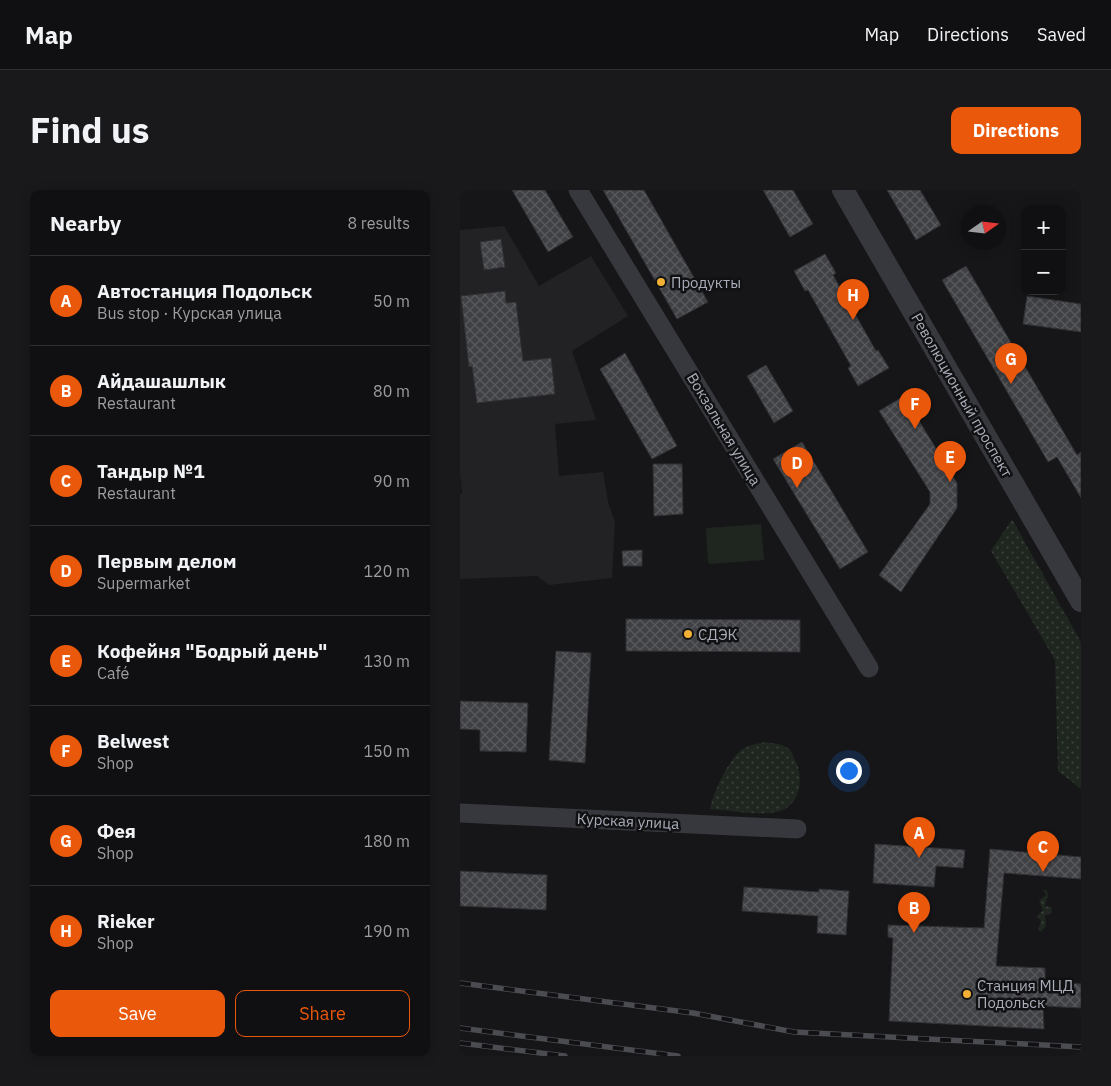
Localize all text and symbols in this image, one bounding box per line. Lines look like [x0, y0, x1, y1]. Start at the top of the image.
text: Map [25, 19, 73, 51]
text: Map [864, 23, 899, 46]
text: Directions [927, 23, 1009, 46]
text: Saved [1037, 23, 1086, 46]
text: Find us [30, 107, 149, 153]
button: Directions [951, 107, 1081, 154]
north arrow [961, 205, 1006, 250]
map controls [1021, 205, 1066, 295]
button: + [1021, 205, 1066, 250]
text: Nearby [50, 209, 121, 237]
text: 8 results [347, 213, 410, 233]
button: − [1021, 250, 1066, 295]
place label: Продукты [671, 273, 741, 292]
marker: Продукты [655, 276, 667, 288]
text: Автостанция Подольск [97, 279, 312, 303]
pin: H [837, 279, 869, 320]
text: A [61, 291, 71, 311]
text: 50 m [373, 291, 410, 311]
text: Bus stop · Курская улица [97, 303, 282, 323]
street label: Революционный проспект [907, 310, 1017, 480]
pin: G [995, 343, 1027, 384]
text: Айдашашлык [97, 369, 226, 393]
street label: Вокзальная улица [683, 369, 765, 489]
text: B [61, 381, 71, 401]
text: 80 m [373, 381, 410, 401]
pin: F [899, 388, 931, 429]
text: Restaurant [97, 393, 176, 413]
pin: E [934, 441, 966, 482]
pin: D [781, 447, 813, 488]
text: Тандыр №1 [97, 459, 205, 483]
text: C [61, 471, 71, 491]
text: 90 m [373, 471, 410, 491]
text: Restaurant [97, 483, 176, 503]
text: Первым делом [97, 549, 237, 573]
text: D [60, 561, 72, 581]
text: 120 m [363, 561, 410, 581]
text: Supermarket [97, 573, 190, 593]
place label: СДЭК [698, 625, 738, 644]
marker: СДЭК [682, 628, 694, 640]
text: Кофейня "Бодрый день" [97, 639, 328, 663]
text: E [61, 651, 71, 671]
text: 130 m [363, 651, 410, 671]
text: Café [97, 663, 129, 683]
text: Belwest [97, 729, 169, 753]
text: F [61, 741, 71, 761]
text: 150 m [363, 741, 410, 761]
text: Shop [97, 753, 134, 773]
your location [836, 758, 862, 784]
street label: Курская улица [576, 809, 680, 833]
pin: A [903, 817, 935, 858]
text: Фея [97, 819, 136, 843]
text: G [60, 831, 72, 851]
text: 180 m [363, 831, 410, 851]
pin: C [1027, 831, 1059, 872]
text: Shop [97, 843, 134, 863]
pin: B [898, 892, 930, 933]
text: Rieker [97, 909, 155, 933]
text: H [60, 921, 72, 941]
text: 190 m [363, 921, 410, 941]
text: Shop [97, 933, 134, 953]
place label: Станция МЦД Подольск [977, 976, 1074, 1012]
marker: Станция МЦД Подольск [961, 988, 973, 1000]
button: Save [50, 990, 225, 1037]
button: Share [235, 990, 410, 1037]

